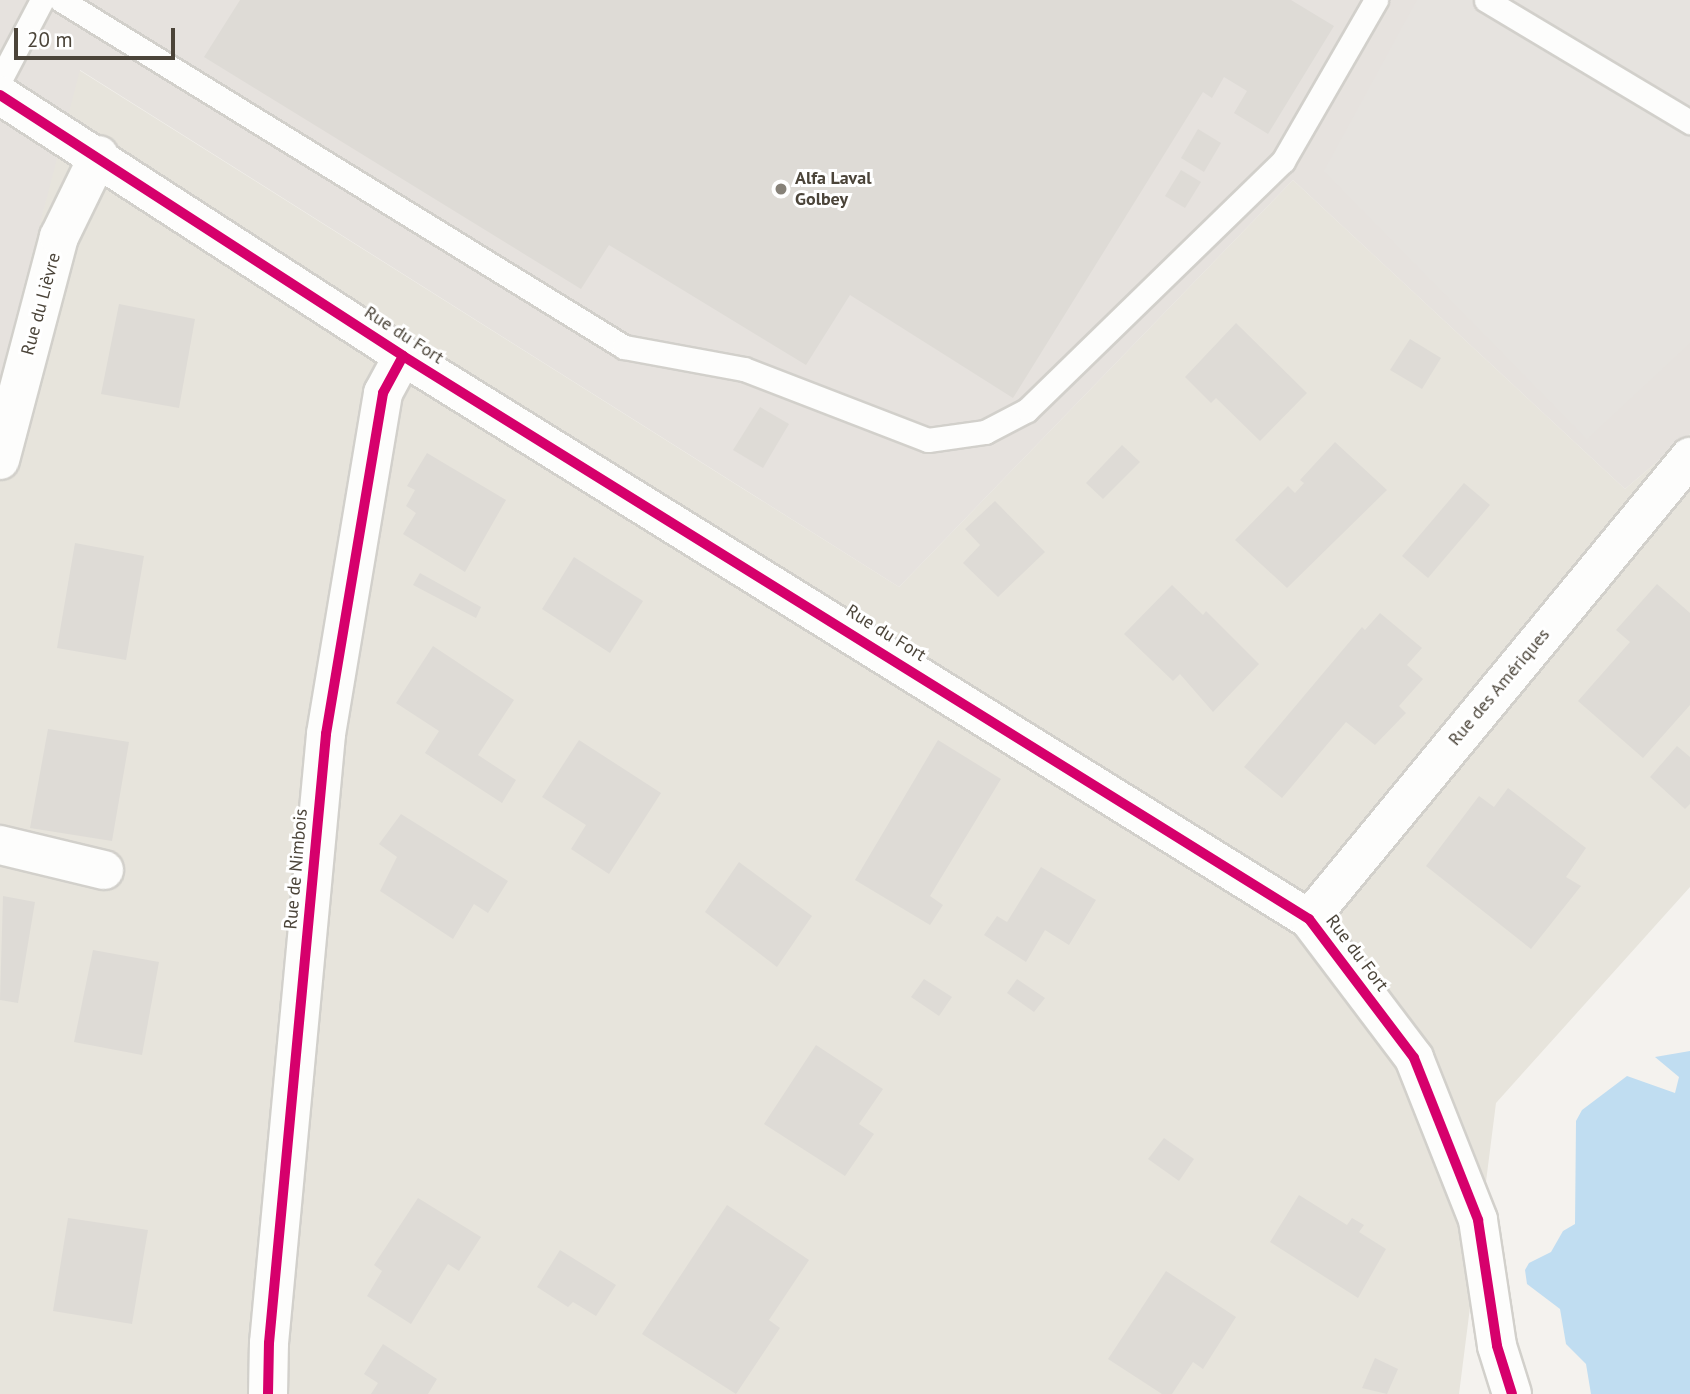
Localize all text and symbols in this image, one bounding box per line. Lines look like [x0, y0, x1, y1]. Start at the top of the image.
scale bar [18, 14, 178, 58]
text: 20 m [27, 26, 73, 53]
place label: Alfa Laval Golbey [795, 168, 871, 210]
marker: Alfa Laval Golbey [773, 181, 789, 197]
street label: Rue du Lièvre [17, 250, 65, 358]
street label: Rue du Fort [360, 301, 448, 369]
street label: Rue du Fort [842, 600, 930, 666]
street label: Rue des Amériques [1444, 624, 1554, 750]
street label: Rue de Nimbois [280, 808, 312, 930]
street label: Rue du Fort [1321, 911, 1393, 995]

